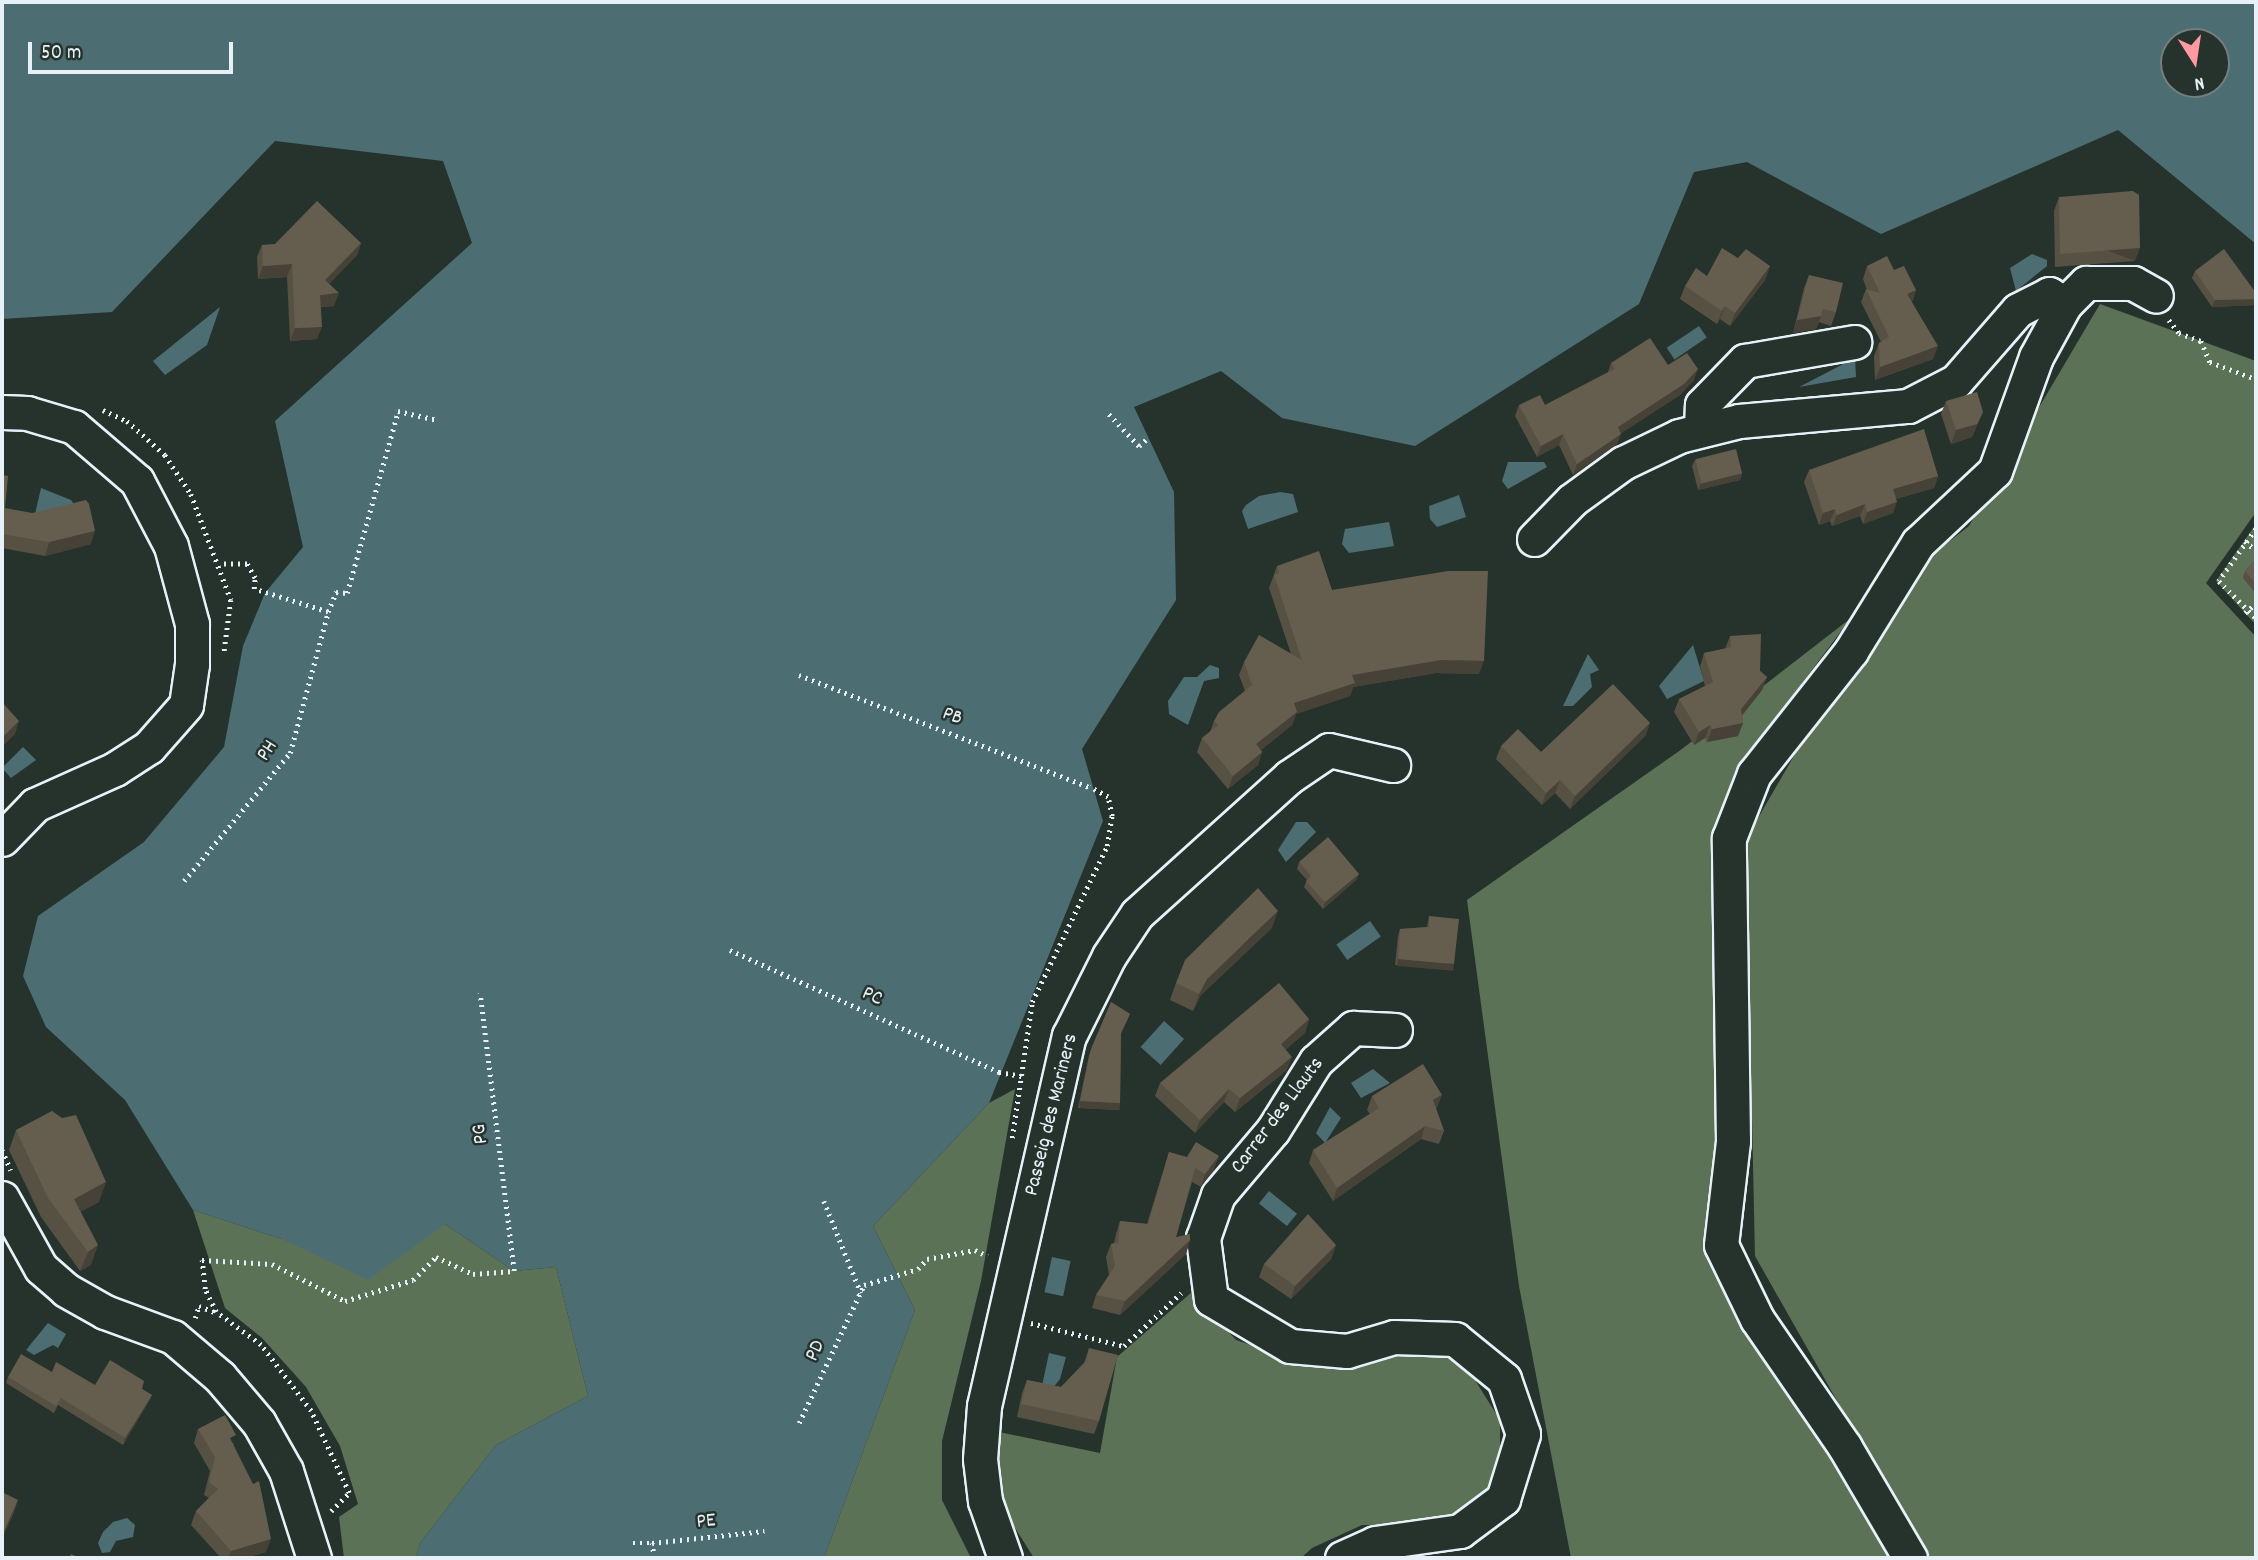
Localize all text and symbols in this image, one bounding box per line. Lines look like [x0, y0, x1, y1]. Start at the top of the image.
scale bar [32, 28, 236, 72]
north arrow [2160, 28, 2230, 98]
text: 50 m [41, 39, 81, 69]
text: N [2192, 68, 2206, 96]
street label: PB [938, 702, 966, 732]
street label: PH [252, 736, 284, 766]
street label: PC [858, 981, 886, 1013]
street label: Passeig des Mariners [1020, 1031, 1084, 1199]
street label: Carrer des Llauts [1226, 1053, 1330, 1179]
street label: PG [467, 1122, 495, 1146]
street label: PD [800, 1336, 832, 1366]
street label: PE [695, 1508, 717, 1536]

